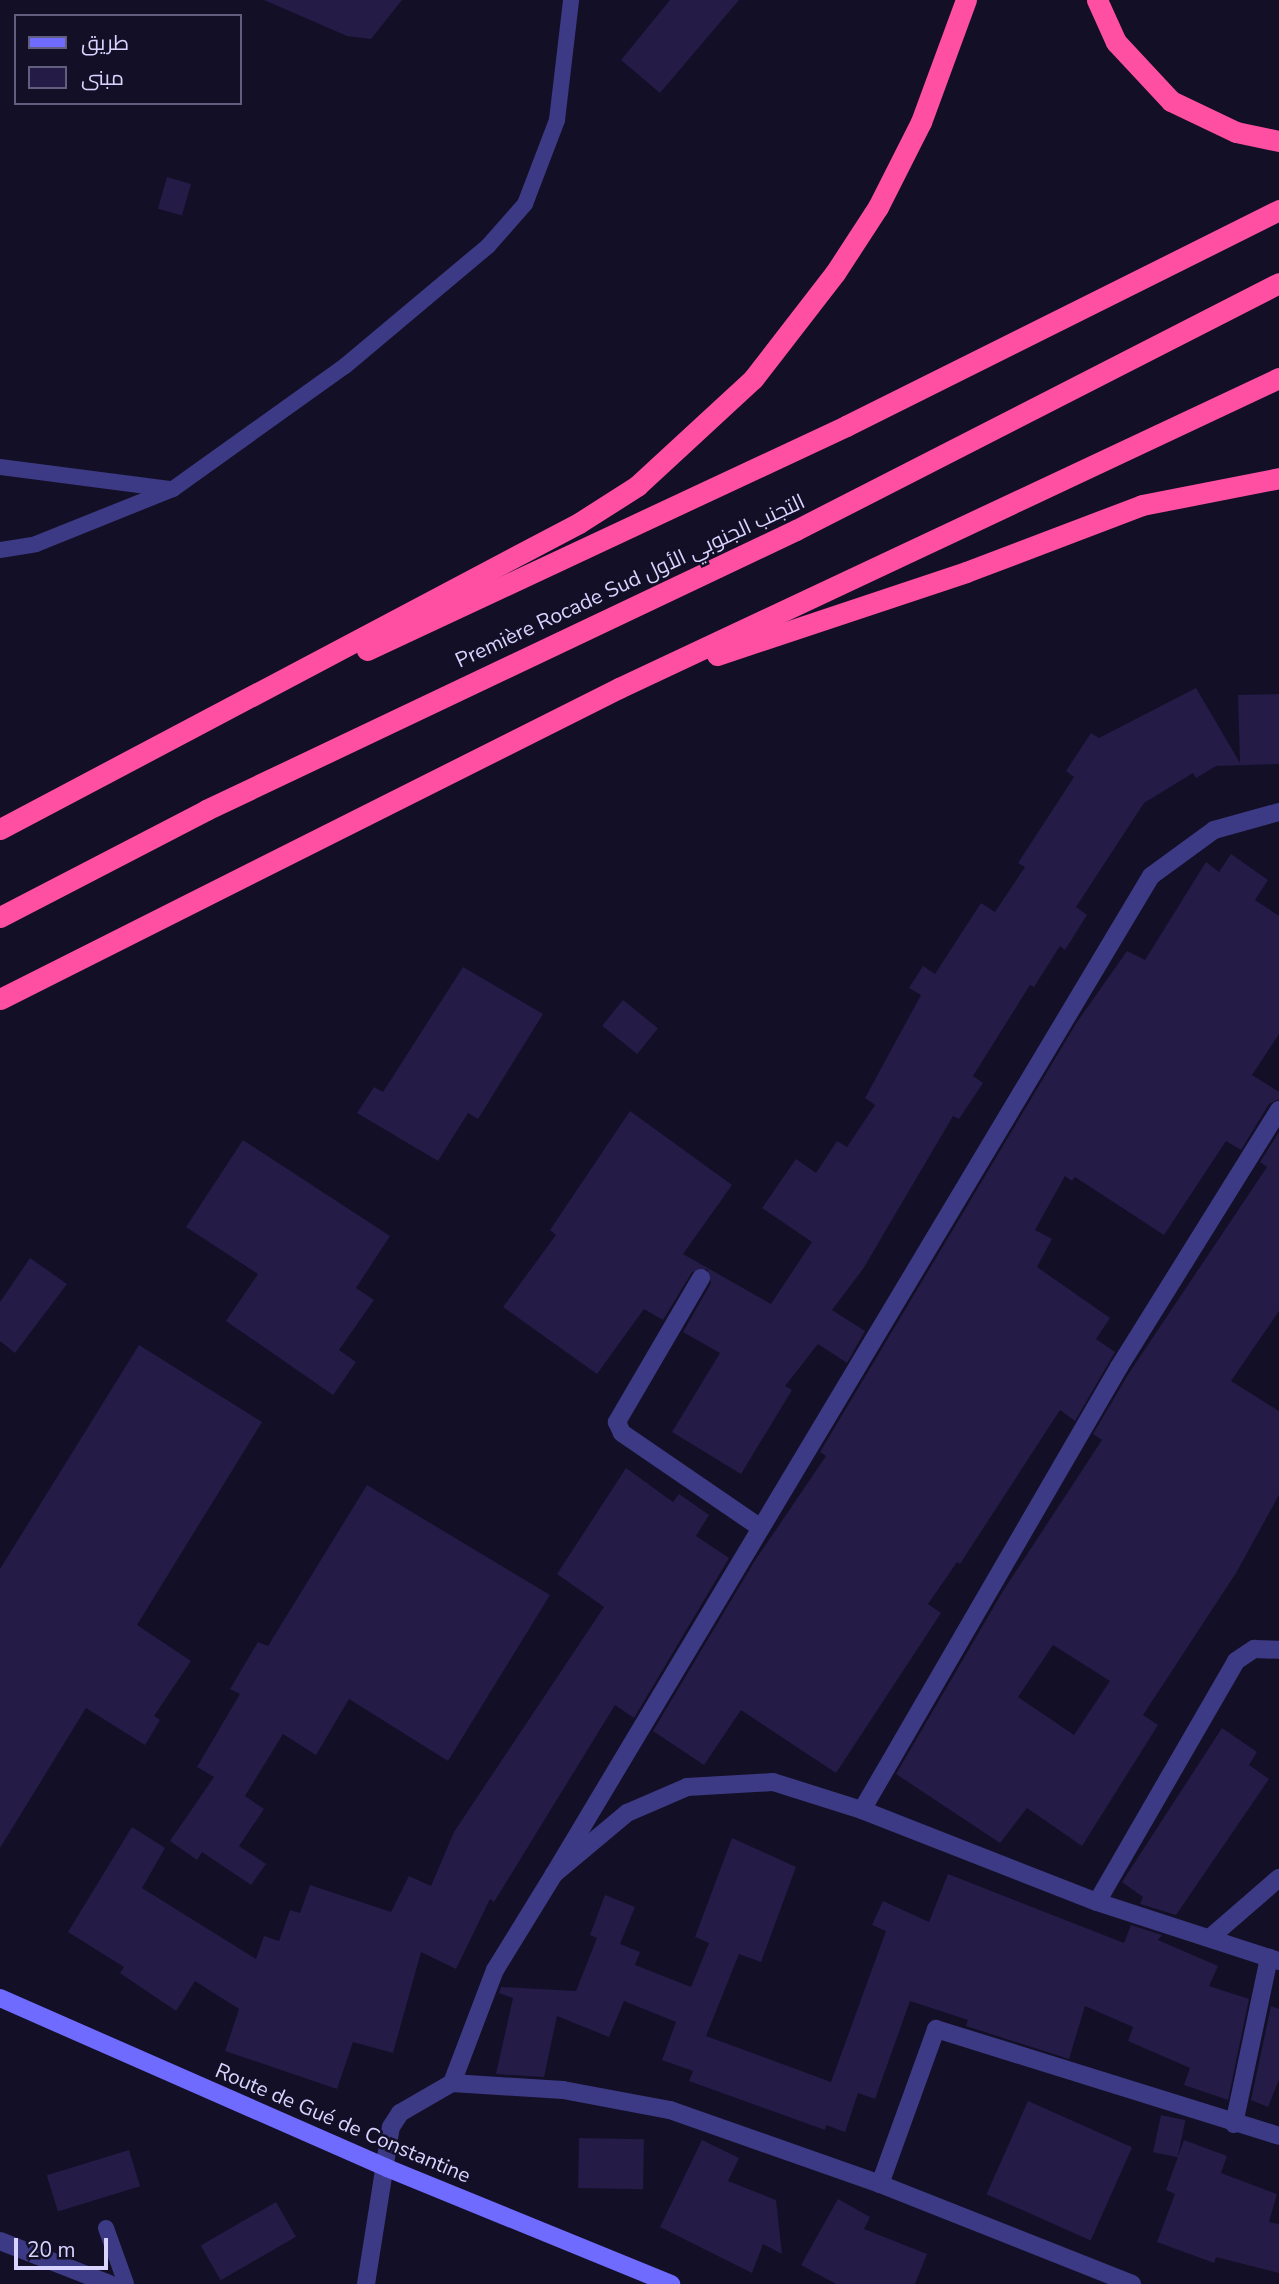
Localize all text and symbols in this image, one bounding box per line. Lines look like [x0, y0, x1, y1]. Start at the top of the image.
legend [14, 14, 242, 105]
text: طريق [81, 29, 129, 57]
text: مبنى [81, 64, 124, 92]
street label: Première Rocade Sud التجنب الجنوبي الأول [451, 489, 809, 673]
street label: Route de Gué de Constantine [211, 2058, 475, 2188]
scale bar [18, 2224, 112, 2268]
text: 20 m [27, 2236, 76, 2264]

